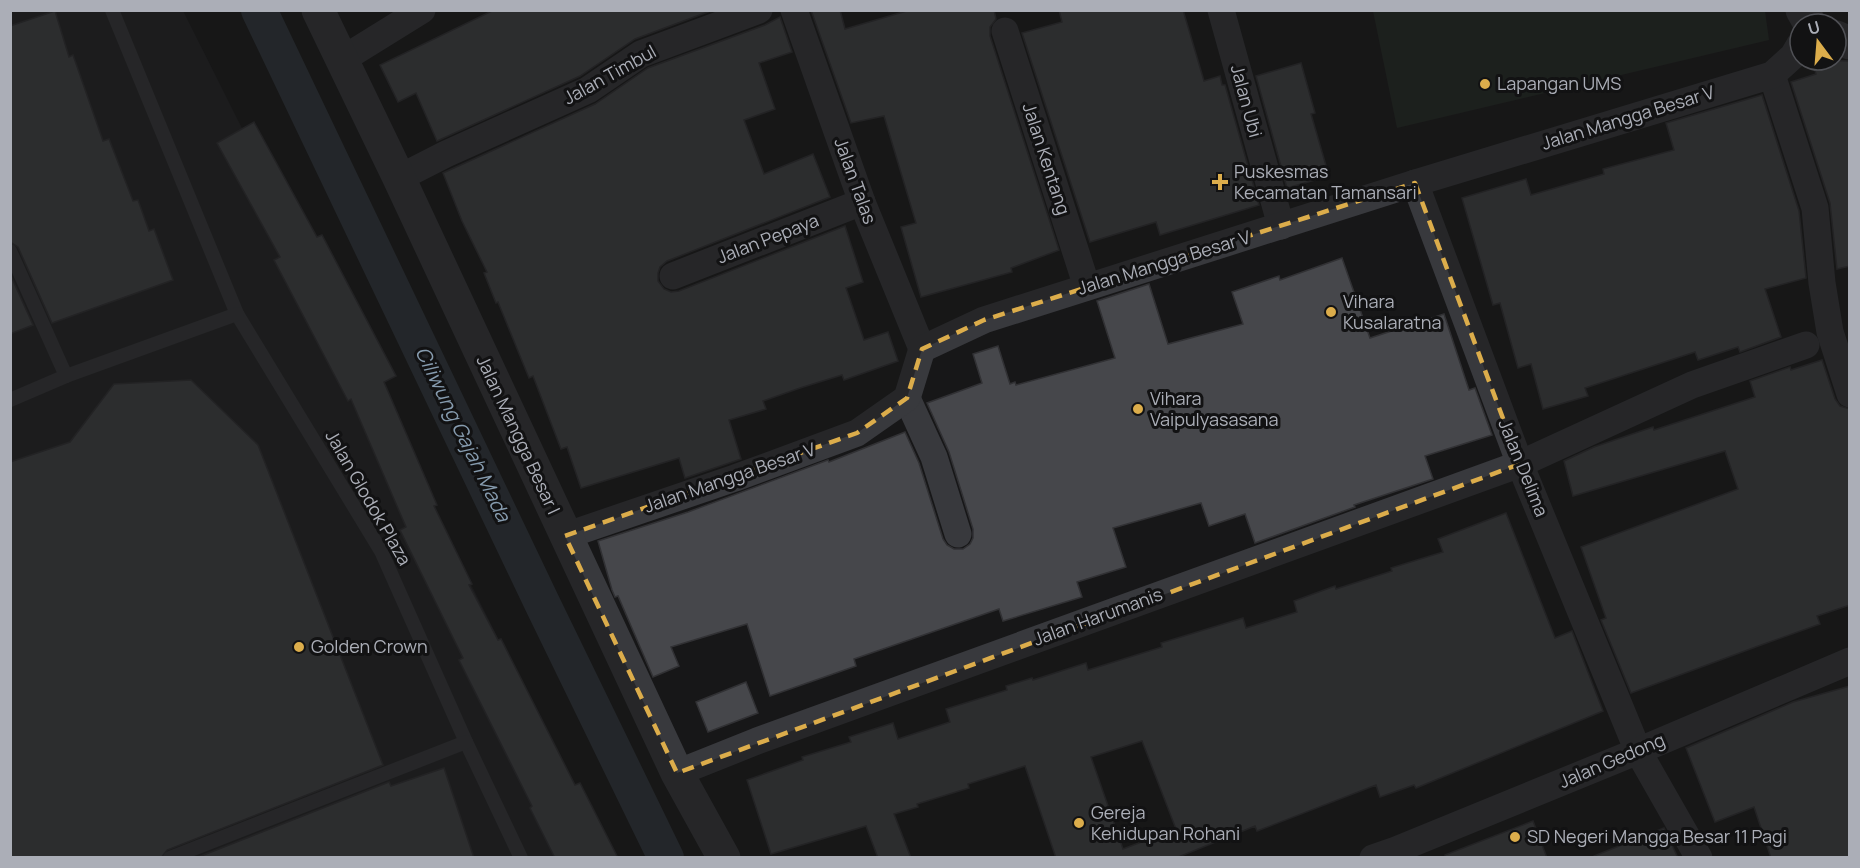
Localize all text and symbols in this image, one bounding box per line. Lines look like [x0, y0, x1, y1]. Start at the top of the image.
north arrow [1788, 12, 1848, 72]
text: U [1805, 15, 1822, 40]
street label: Jalan Timbul [559, 39, 660, 109]
street label: Jalan Ubi [1226, 62, 1268, 140]
place label: Lapangan UMS [1497, 71, 1621, 95]
marker: Lapangan UMS [1478, 77, 1492, 91]
street label: Jalan Mangga Besar V [1538, 79, 1717, 155]
street label: Jalan Kentang [1018, 100, 1076, 218]
street label: Jalan Talas [829, 134, 883, 227]
place label: Puskesmas Kecamatan Tamansari [1234, 159, 1417, 204]
marker: Puskesmas Kecamatan Tamansari [1211, 173, 1229, 191]
street label: Jalan Pepaya [713, 208, 822, 268]
street label: Jalan Mangga Besar V [1074, 224, 1253, 300]
place label: Vihara Kusalaratna [1343, 289, 1441, 334]
marker: Vihara Kusalaratna [1324, 305, 1338, 319]
water label: Ciliwung Gajah Mada [409, 342, 518, 526]
street label: Jalan Mangga Besar I [472, 351, 566, 518]
place label: Vihara Vaipulyasasana [1150, 386, 1279, 431]
marker: Vihara Vaipulyasasana [1131, 402, 1145, 416]
street label: Jalan Delima [1493, 415, 1554, 520]
street label: Jalan Glodok Plaza [320, 426, 417, 569]
street label: Jalan Mangga Besar V [641, 436, 819, 518]
street label: Jalan Harumanis [1030, 582, 1166, 651]
place label: Golden Crown [311, 634, 428, 658]
marker: Golden Crown [292, 640, 306, 654]
street label: Jalan Gedong [1555, 727, 1668, 793]
place label: Gereja Kehidupan Rohani [1091, 800, 1240, 845]
marker: Gereja Kehidupan Rohani [1072, 816, 1086, 830]
place label: SD Negeri Mangga Besar 11 Pagi [1527, 824, 1787, 848]
marker: SD Negeri Mangga Besar 11 Pagi [1508, 830, 1522, 844]

